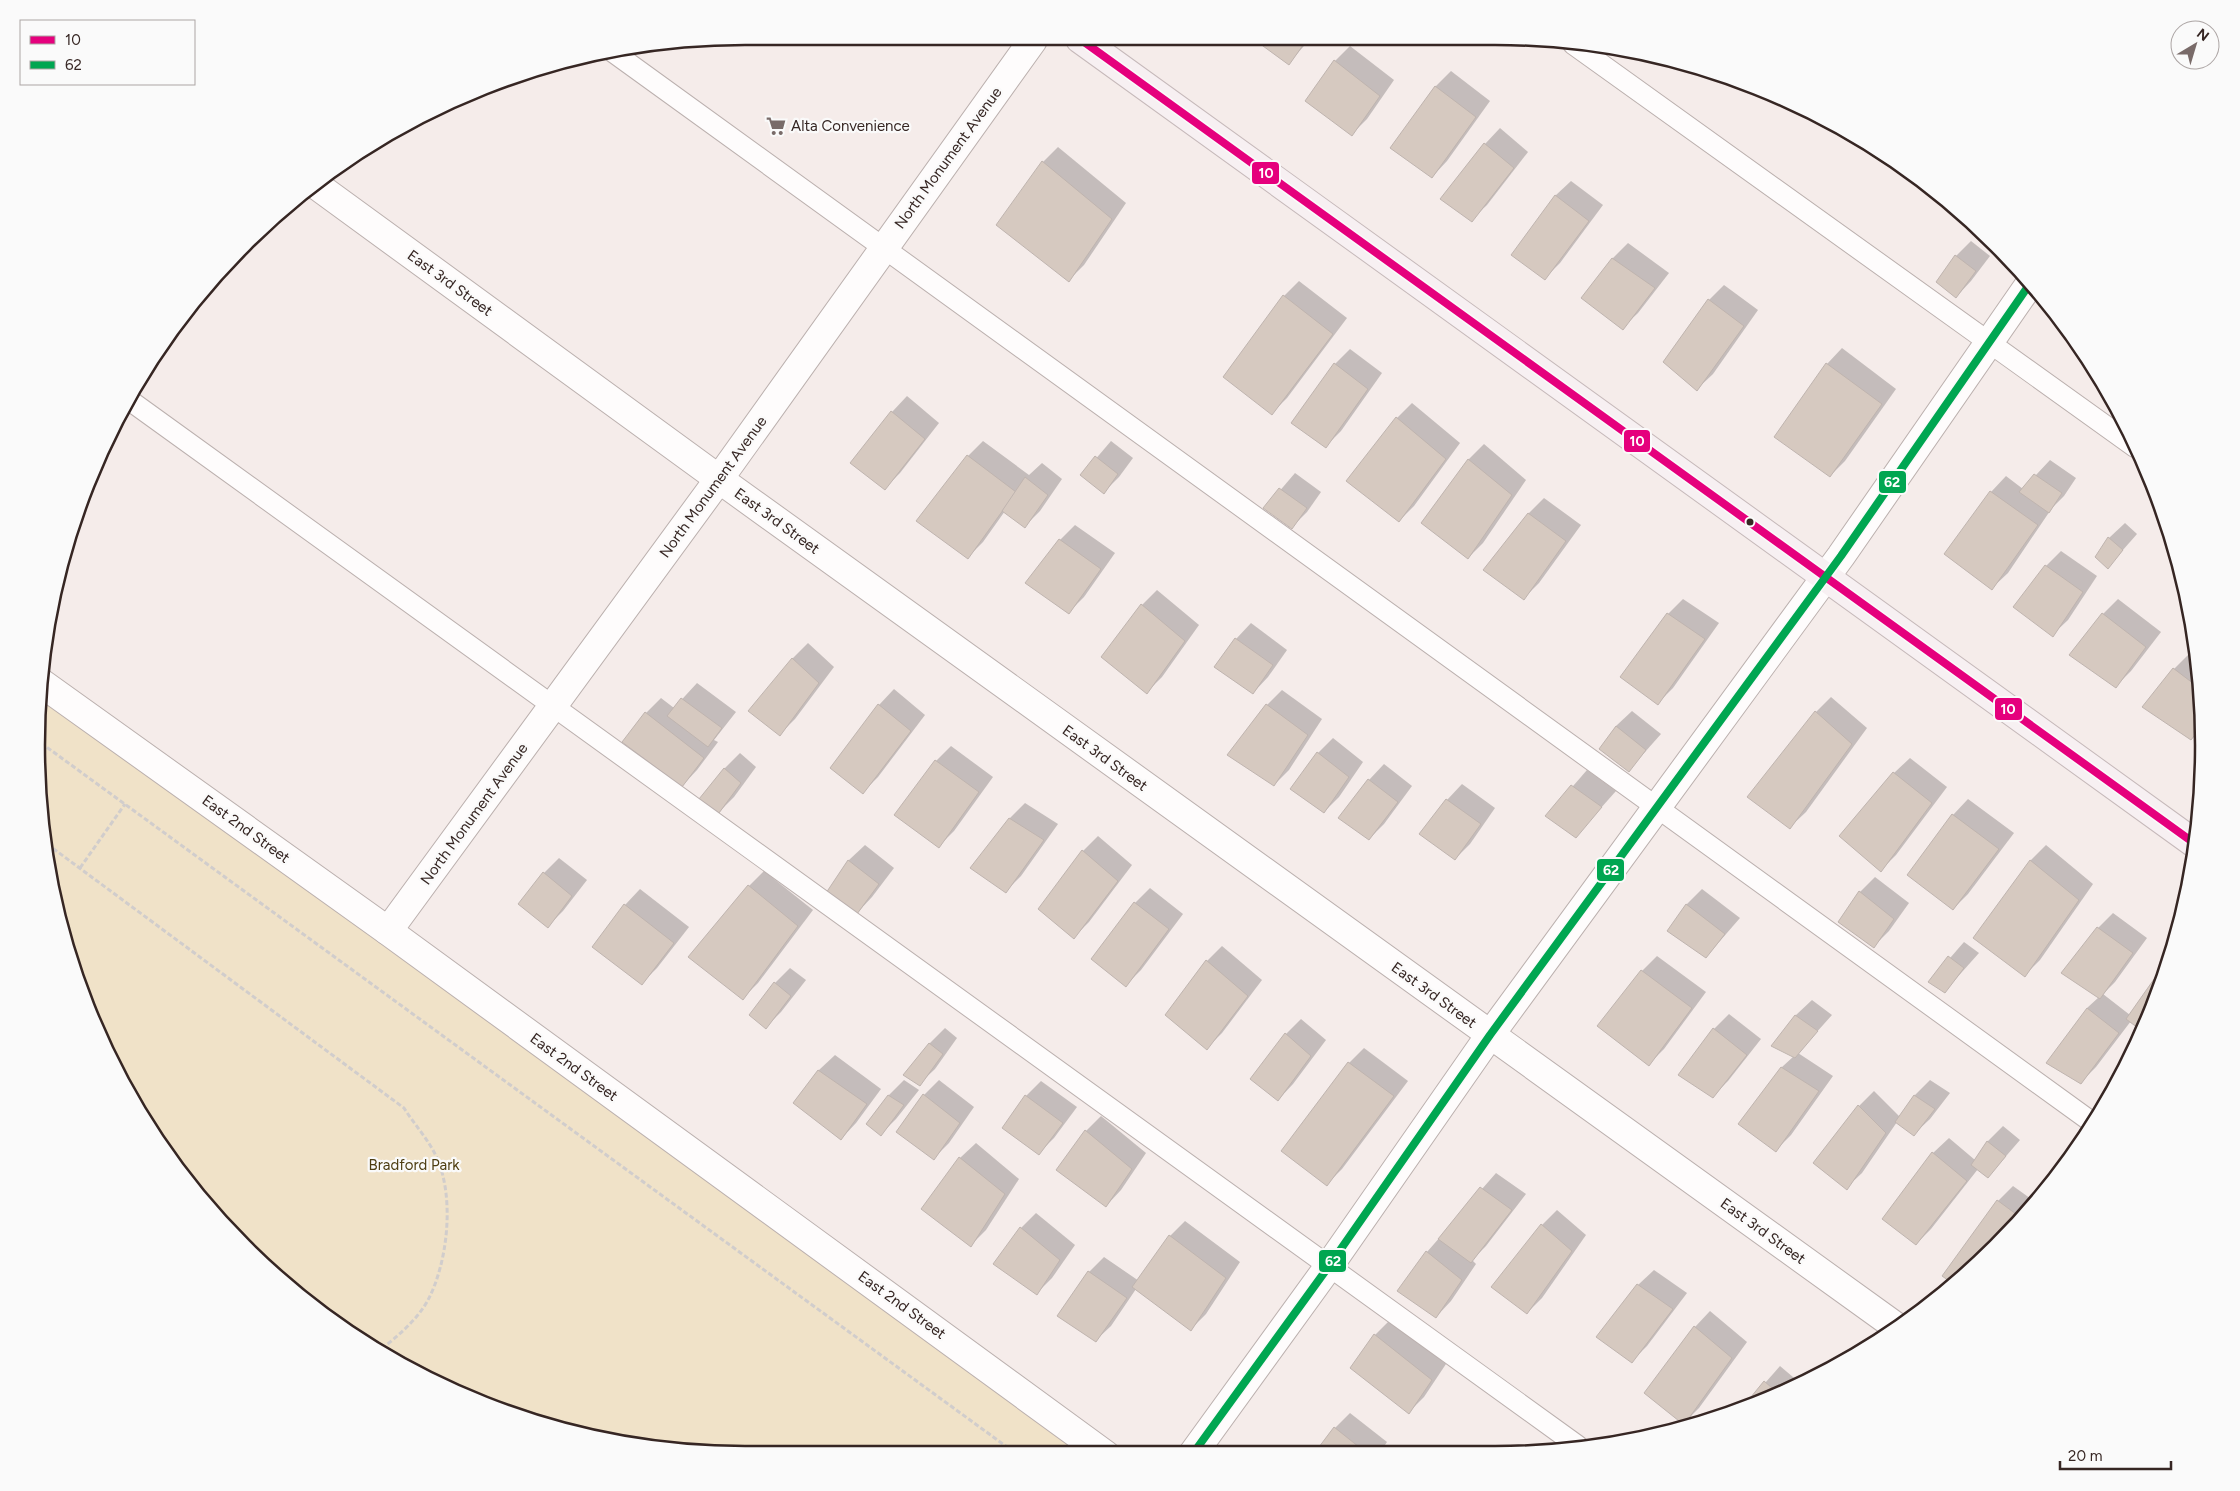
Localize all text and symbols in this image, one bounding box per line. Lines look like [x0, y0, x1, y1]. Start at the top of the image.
legend [20, 20, 195, 85]
north arrow [2170, 20, 2220, 70]
text: N [2193, 25, 2212, 45]
text: 10 [65, 31, 81, 49]
text: 62 [65, 56, 82, 74]
street label: North Monument Avenue [891, 84, 1005, 232]
supermarket icon: Alta Convenience [765, 115, 787, 137]
place label: Alta Convenience [791, 117, 910, 135]
line badge: 10 [1251, 161, 1280, 185]
text: 10 [1259, 165, 1273, 182]
street label: East 3rd Street [404, 246, 496, 320]
street label: North Monument Avenue [656, 413, 770, 561]
line badge: 10 [1623, 429, 1651, 453]
text: 10 [1630, 433, 1644, 450]
line badge: 62 [1878, 470, 1907, 494]
text: 62 [1884, 474, 1900, 491]
street label: East 3rd Street [731, 484, 823, 558]
unlabelled marker [1745, 517, 1755, 527]
line badge: 10 [1994, 697, 2023, 721]
text: 10 [2001, 701, 2015, 718]
street label: East 3rd Street [1059, 721, 1151, 795]
street label: North Monument Avenue [417, 740, 531, 888]
street label: East 2nd Street [199, 791, 294, 867]
line badge: 62 [1596, 858, 1625, 882]
text: 62 [1603, 862, 1619, 879]
street label: East 3rd Street [1388, 958, 1480, 1032]
street label: East 2nd Street [527, 1029, 622, 1105]
park label: Bradford Park [369, 1156, 460, 1174]
street label: East 3rd Street [1717, 1194, 1809, 1268]
line badge: 62 [1318, 1249, 1347, 1273]
text: 62 [1325, 1253, 1341, 1270]
street label: East 2nd Street [855, 1267, 950, 1343]
scale bar [2060, 1438, 2171, 1470]
text: 20 m [2068, 1447, 2102, 1465]

